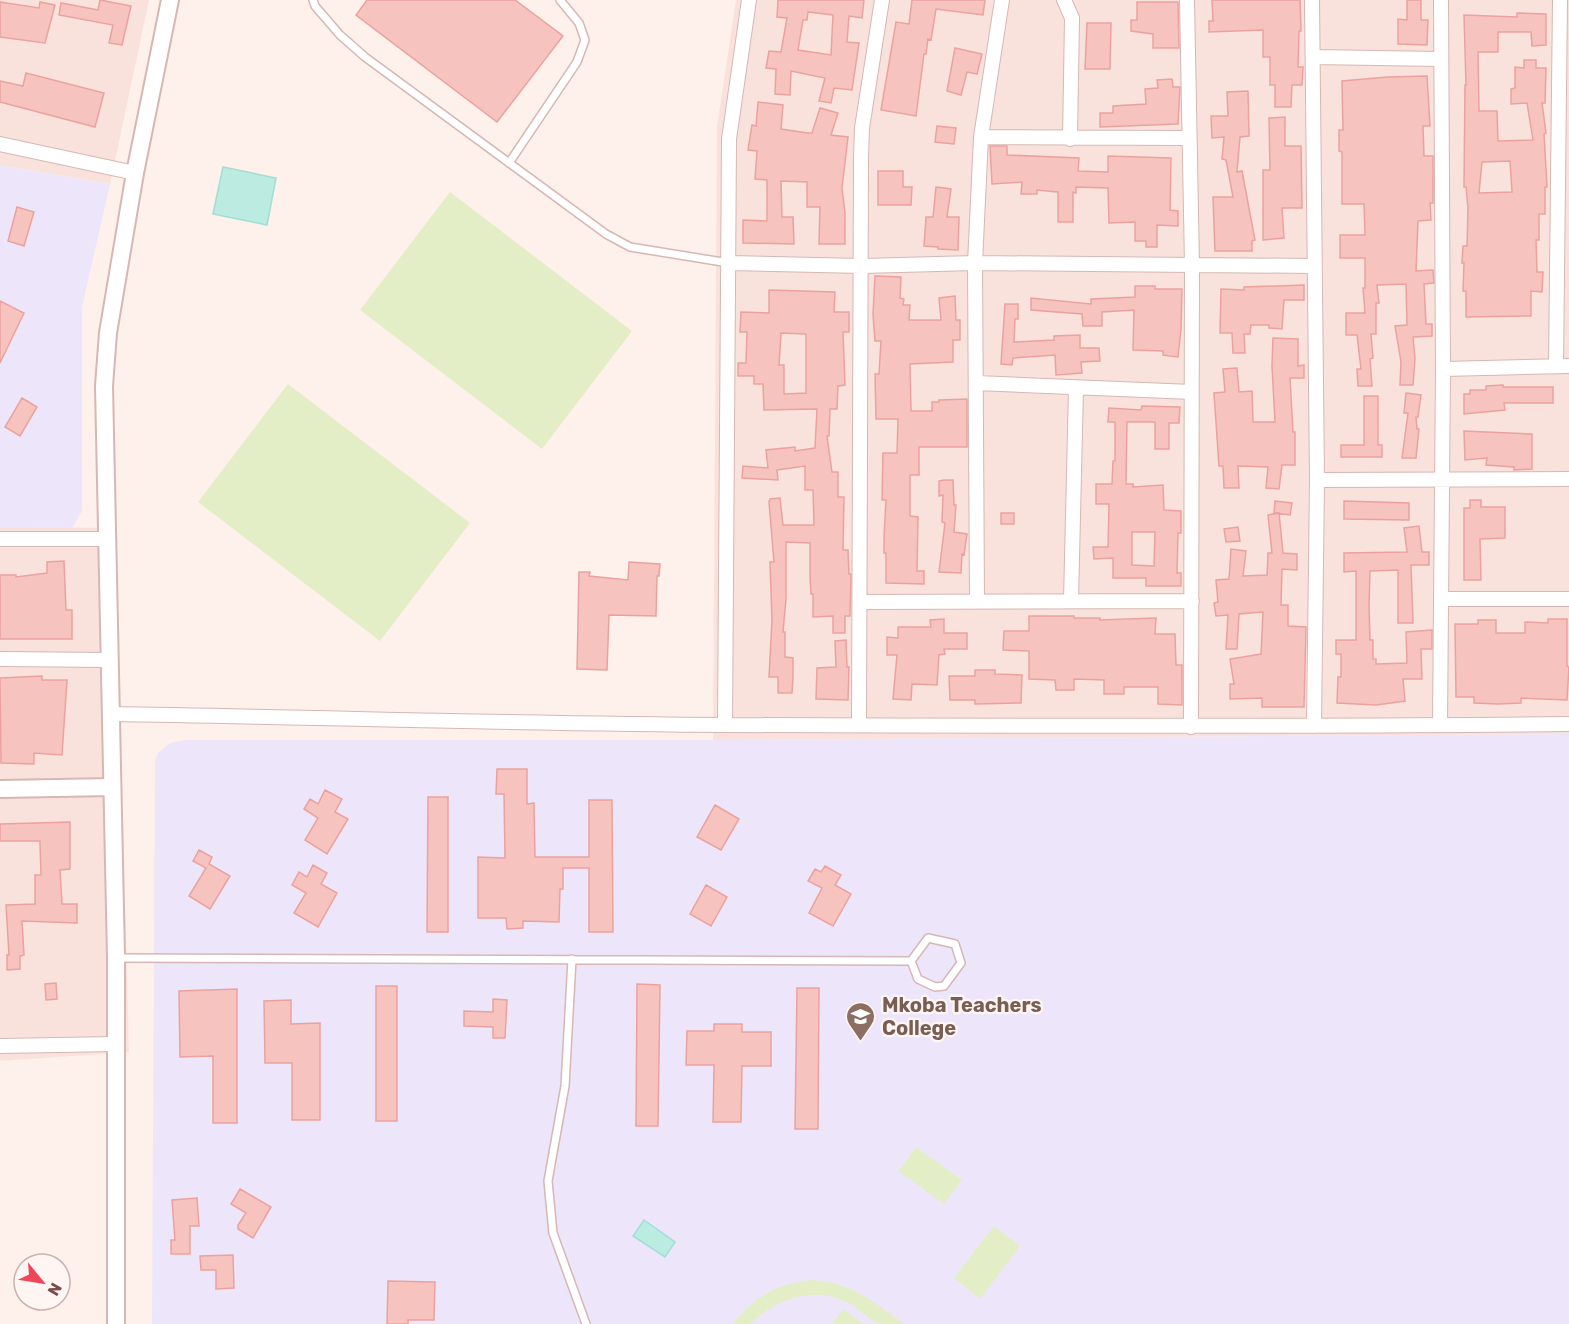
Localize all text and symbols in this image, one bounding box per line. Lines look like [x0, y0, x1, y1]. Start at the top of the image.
place label: Mkoba Teachers College [882, 993, 1042, 1040]
school or university icon: Mkoba Teachers College [845, 1000, 877, 1042]
north arrow [12, 1252, 72, 1312]
text: N [43, 1280, 66, 1299]

